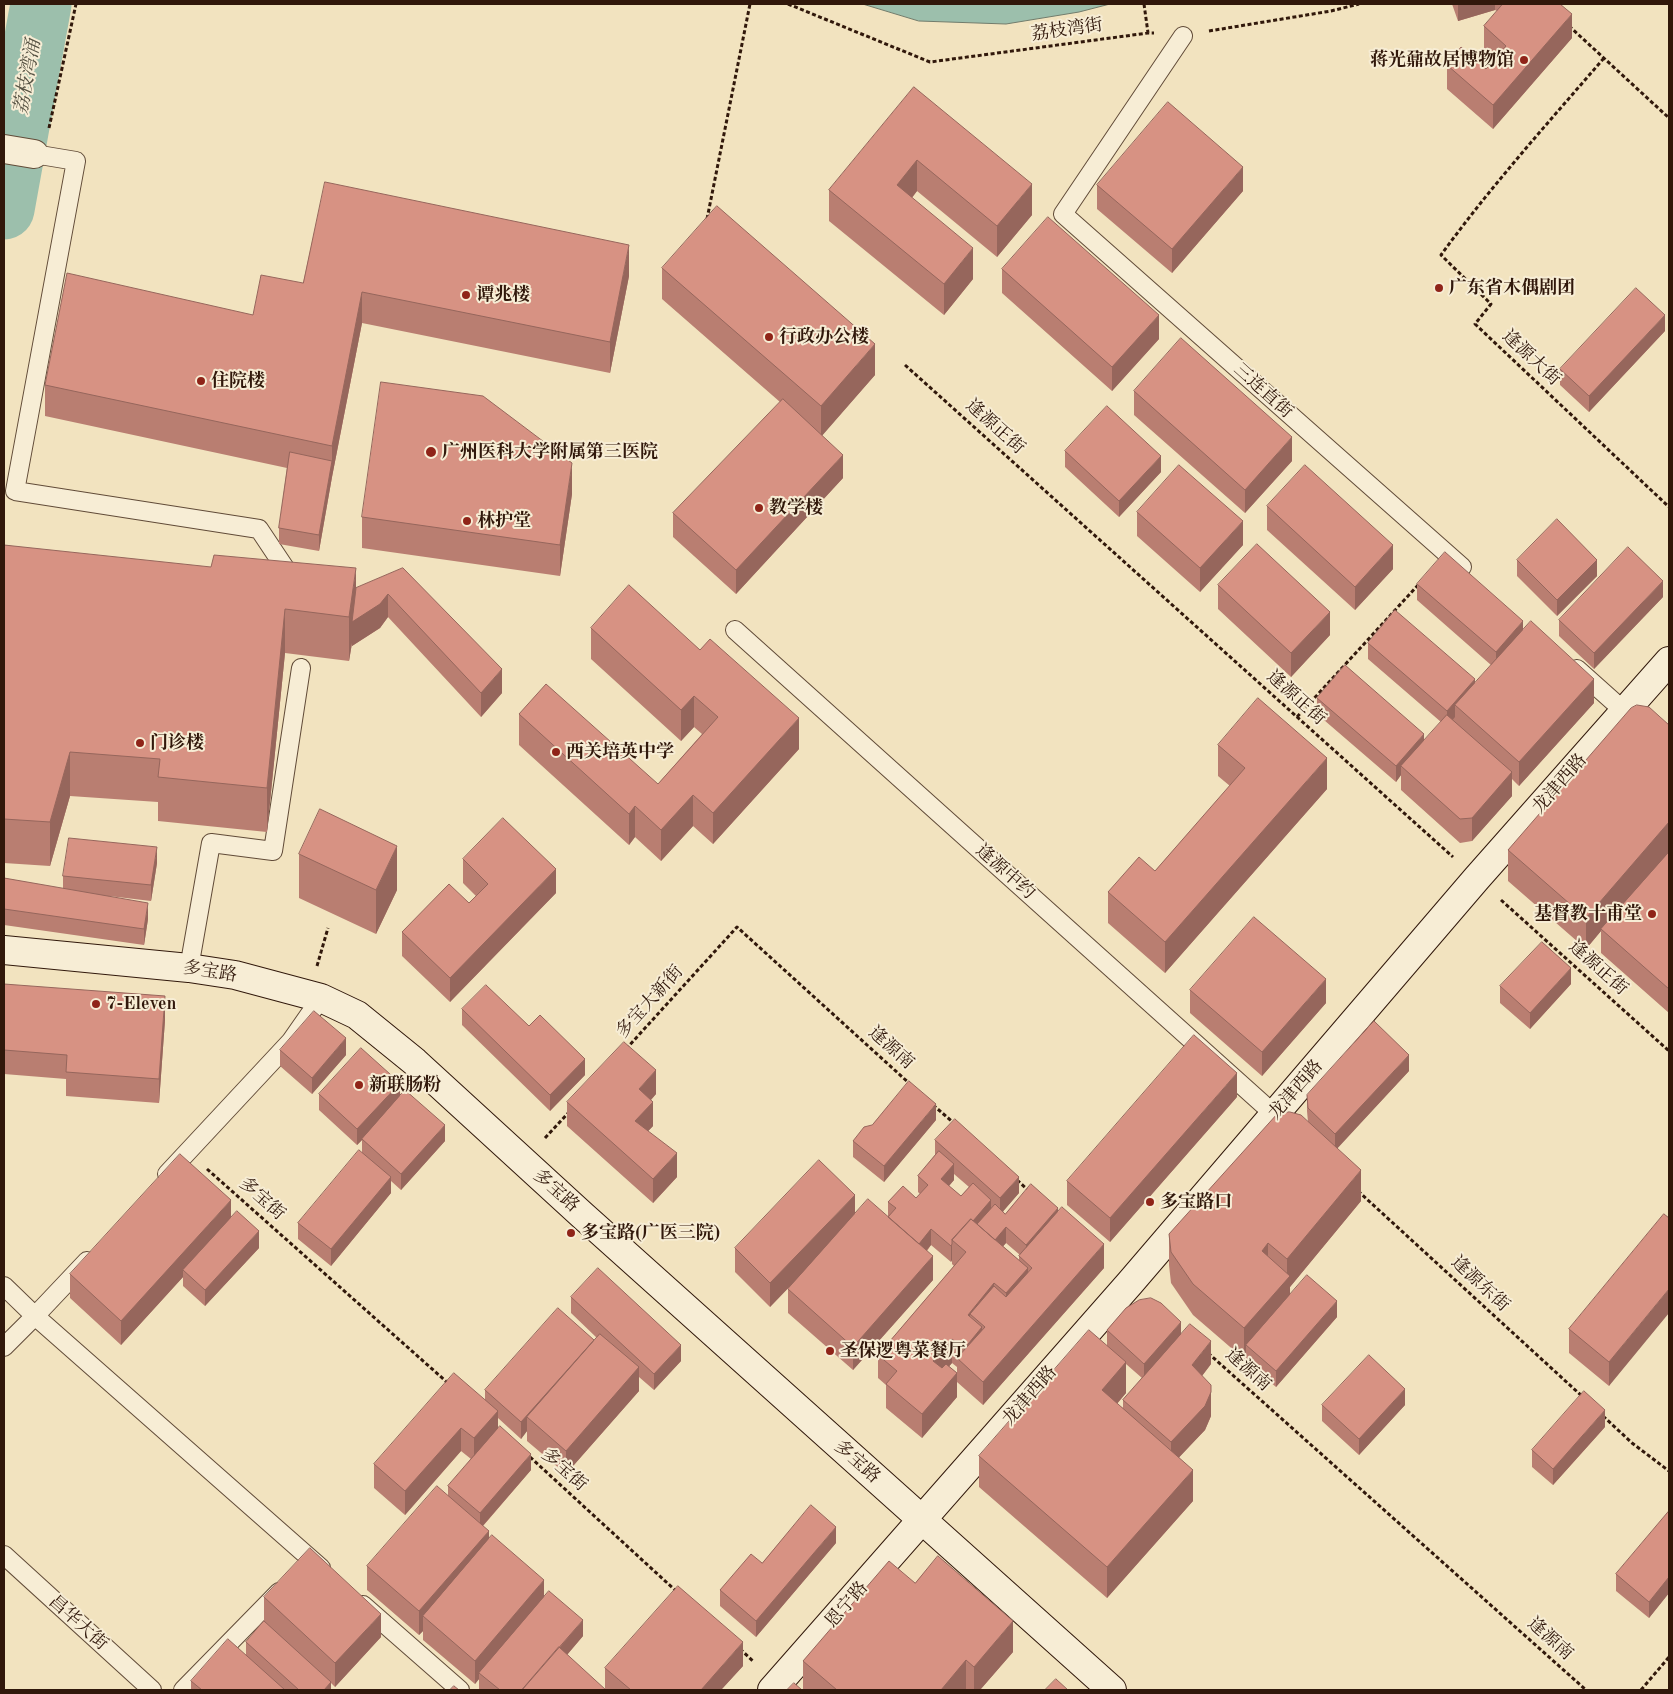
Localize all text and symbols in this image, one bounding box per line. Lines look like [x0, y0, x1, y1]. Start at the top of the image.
street label: 荔枝湾街 [1030, 14, 1104, 46]
water label: 荔枝湾涌 [10, 38, 46, 116]
place label: 蒋光鼐故居博物馆 [1370, 49, 1514, 71]
marker: 蒋光鼐故居博物馆 [1518, 54, 1530, 66]
place label: 广东省木偶剧团 [1449, 277, 1575, 299]
marker: 广东省木偶剧团 [1433, 282, 1445, 294]
place label: 谭兆楼 [476, 284, 530, 306]
marker: 谭兆楼 [460, 289, 472, 301]
place label: 行政办公楼 [779, 326, 869, 348]
street label: 逢源大街 [1497, 326, 1565, 390]
marker: 行政办公楼 [763, 331, 775, 343]
street label: 三连直街 [1229, 359, 1297, 423]
place label: 住院楼 [211, 370, 265, 392]
marker: 住院楼 [195, 375, 207, 387]
street label: 逢源正街 [961, 395, 1029, 459]
place label: 广州医科大学附属第三医院 [442, 441, 658, 463]
marker: 广州医科大学附属第三医院 [424, 445, 438, 459]
place label: 教学楼 [769, 497, 823, 519]
marker: 教学楼 [753, 502, 765, 514]
place label: 林护堂 [477, 510, 531, 532]
marker: 林护堂 [461, 515, 473, 527]
street label: 逢源正街 [1262, 666, 1330, 730]
place label: 门诊楼 [150, 732, 204, 754]
marker: 门诊楼 [134, 737, 146, 749]
place label: 西关培英中学 [566, 741, 674, 763]
marker: 西关培英中学 [550, 746, 562, 758]
street label: 龙津西路 [1528, 750, 1592, 818]
street label: 逢源中约 [971, 840, 1039, 904]
place label: 基督教十甫堂 [1534, 903, 1642, 925]
marker: 基督教十甫堂 [1646, 908, 1658, 920]
street label: 逢源正街 [1564, 936, 1632, 1000]
street label: 多宝路 [182, 957, 238, 987]
street label: 多宝大新街 [612, 961, 688, 1043]
place label: 7-Eleven [106, 993, 177, 1015]
marker: 7-Eleven [90, 998, 102, 1010]
street label: 逢源南 [864, 1022, 918, 1074]
street label: 龙津西路 [1264, 1056, 1328, 1124]
place label: 新联肠粉 [369, 1074, 441, 1096]
marker: 新联肠粉 [353, 1079, 365, 1091]
street label: 多宝路 [529, 1165, 583, 1217]
street label: 多宝街 [235, 1173, 289, 1225]
place label: 多宝路口 [1160, 1191, 1232, 1213]
marker: 多宝路口 [1144, 1196, 1156, 1208]
place label: 多宝路(广医三院) [581, 1222, 720, 1244]
marker: 多宝路(广医三院) [565, 1227, 577, 1239]
street label: 逢源东街 [1446, 1252, 1514, 1316]
place label: 圣保逻粤菜餐厅 [840, 1340, 966, 1362]
street label: 逢源南 [1221, 1344, 1275, 1396]
marker: 圣保逻粤菜餐厅 [824, 1345, 836, 1357]
street label: 龙津西路 [998, 1362, 1062, 1430]
street label: 多宝路 [830, 1436, 884, 1488]
street label: 多宝街 [537, 1444, 591, 1496]
street label: 恩宁路 [821, 1578, 873, 1632]
street label: 昌华大街 [44, 1591, 112, 1655]
street label: 逢源南 [1523, 1613, 1577, 1665]

